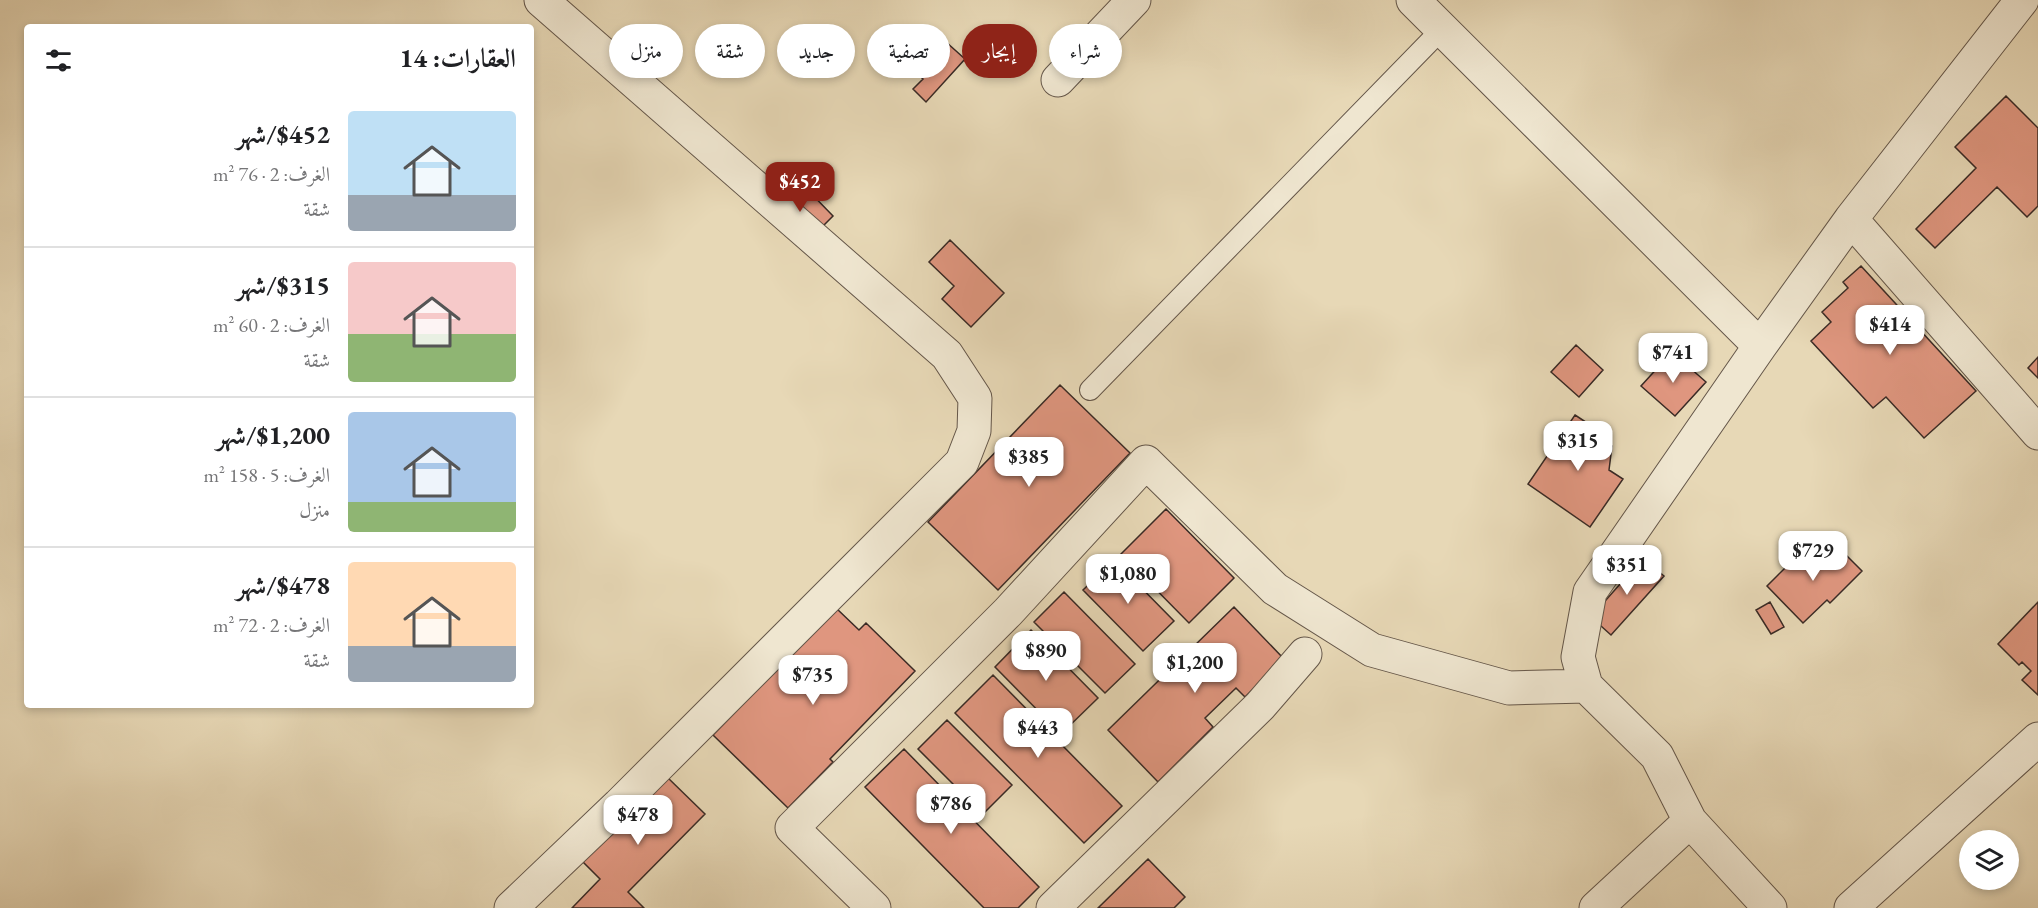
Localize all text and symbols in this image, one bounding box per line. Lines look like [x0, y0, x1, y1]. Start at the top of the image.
chip: منزل [609, 24, 683, 78]
chip: شقة [695, 24, 765, 78]
chip: جديد [777, 24, 855, 78]
chip: تصفية [867, 24, 950, 78]
chip: إيجار [962, 24, 1037, 78]
chip: شراء [1049, 24, 1122, 78]
text: العقارات: 14 [399, 41, 516, 75]
icon: filters [42, 44, 75, 77]
text: $452/شهر [236, 117, 330, 151]
icon: home [396, 135, 468, 207]
text: الغرف: 2 · 76 m² [213, 161, 330, 187]
pin: $452 [764, 162, 836, 213]
text: $452 [780, 168, 820, 194]
text: شقة [304, 196, 330, 222]
text: $315/شهر [236, 268, 330, 302]
icon: home [396, 286, 468, 358]
pin: $414 [1854, 305, 1926, 356]
text: $414 [1870, 311, 1910, 337]
text: الغرف: 2 · 60 m² [213, 312, 330, 338]
pin: $741 [1637, 333, 1709, 384]
text: $741 [1653, 339, 1693, 365]
text: شقة [304, 347, 330, 373]
text: $1,200/شهر [216, 418, 330, 452]
pin: $315 [1542, 421, 1614, 472]
text: $315 [1558, 427, 1598, 453]
icon: home [396, 436, 468, 508]
pin: $385 [993, 437, 1065, 488]
text: $385 [1009, 443, 1049, 469]
text: الغرف: 5 · 158 m² [203, 462, 330, 488]
text: منزل [299, 497, 330, 523]
pin: $729 [1777, 531, 1849, 582]
text: $729 [1793, 537, 1833, 563]
pin: $351 [1591, 545, 1663, 596]
text: $351 [1607, 551, 1647, 577]
pin: $1,080 [1079, 554, 1177, 605]
text: $1,080 [1100, 560, 1156, 586]
text: $478/شهر [236, 568, 330, 602]
icon: home [396, 586, 468, 658]
text: الغرف: 2 · 72 m² [213, 612, 330, 638]
pin: $890 [1010, 631, 1082, 682]
text: $890 [1026, 637, 1066, 663]
pin: $1,200 [1146, 643, 1244, 694]
text: شقة [304, 647, 330, 673]
text: $1,200 [1167, 649, 1223, 675]
pin: $735 [777, 655, 849, 706]
text: $735 [793, 661, 833, 687]
pin: $443 [1002, 708, 1074, 759]
text: $443 [1018, 714, 1058, 740]
pin: $786 [915, 784, 987, 835]
text: $786 [931, 790, 971, 816]
pin: $478 [602, 795, 674, 846]
text: $478 [618, 801, 658, 827]
map controls [1959, 830, 2019, 890]
button: layers [1959, 830, 2019, 890]

